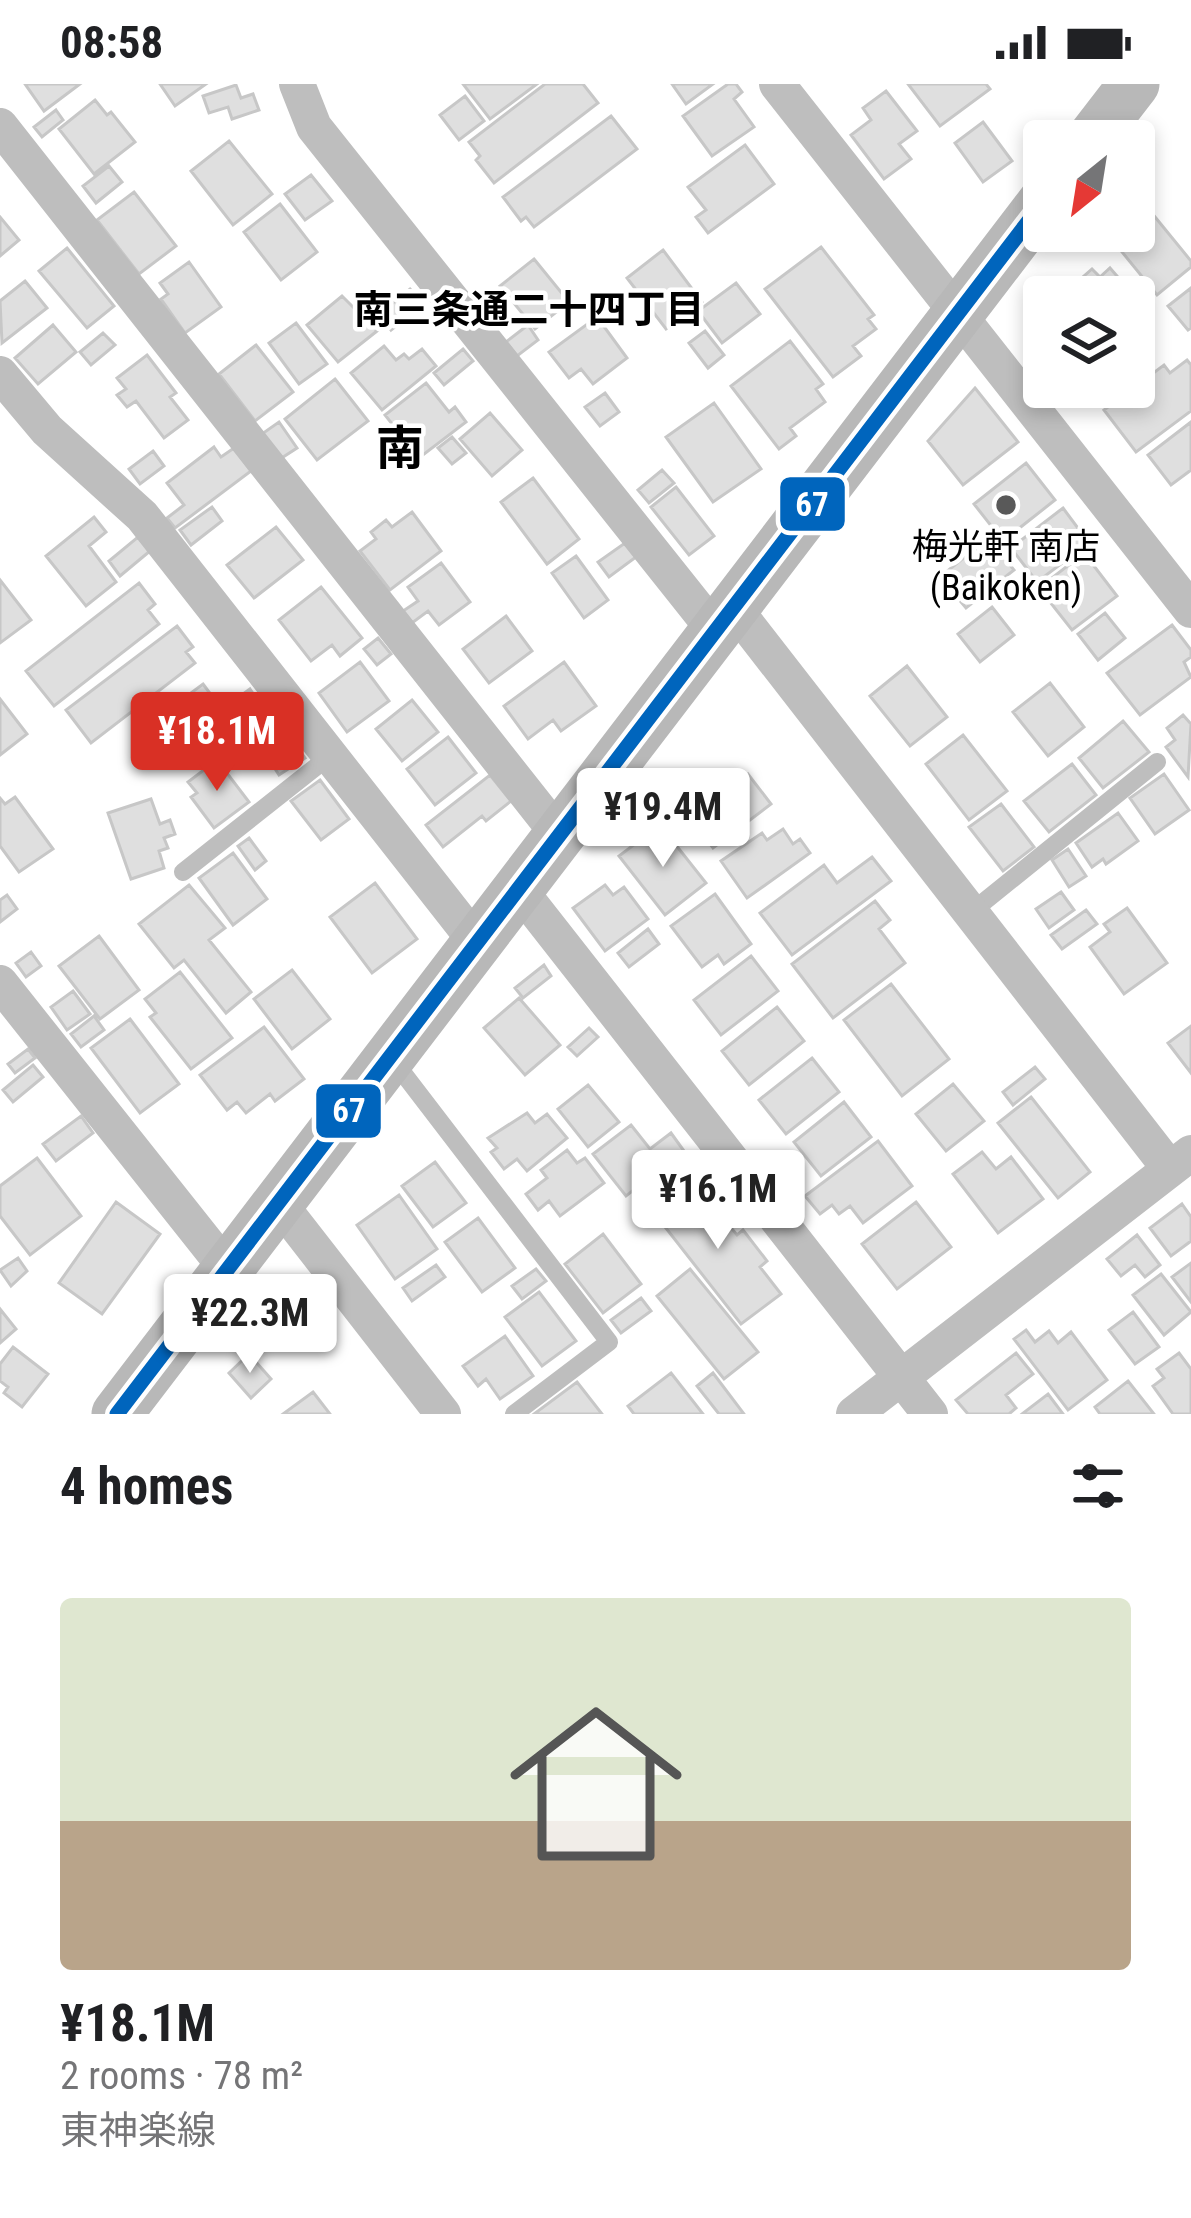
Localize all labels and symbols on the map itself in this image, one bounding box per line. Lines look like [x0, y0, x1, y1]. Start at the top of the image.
north arrow [1023, 120, 1155, 252]
district label: 南三条通二十四丁目 [353, 287, 705, 333]
district label: 南 [376, 420, 424, 477]
line badge: 67 [778, 475, 847, 533]
text: 67 [795, 485, 829, 524]
marker: 梅光軒 南店 (Baikoken) [993, 492, 1019, 518]
place label: 梅光軒 南店 (Baikoken) [912, 526, 1100, 609]
pin: ¥18.1M [119, 692, 315, 794]
pin: ¥19.4M [565, 768, 761, 870]
line badge: 67 [314, 1082, 383, 1140]
text: 67 [332, 1091, 366, 1130]
pin: ¥16.1M [620, 1150, 816, 1252]
pin: ¥22.3M [152, 1274, 348, 1376]

